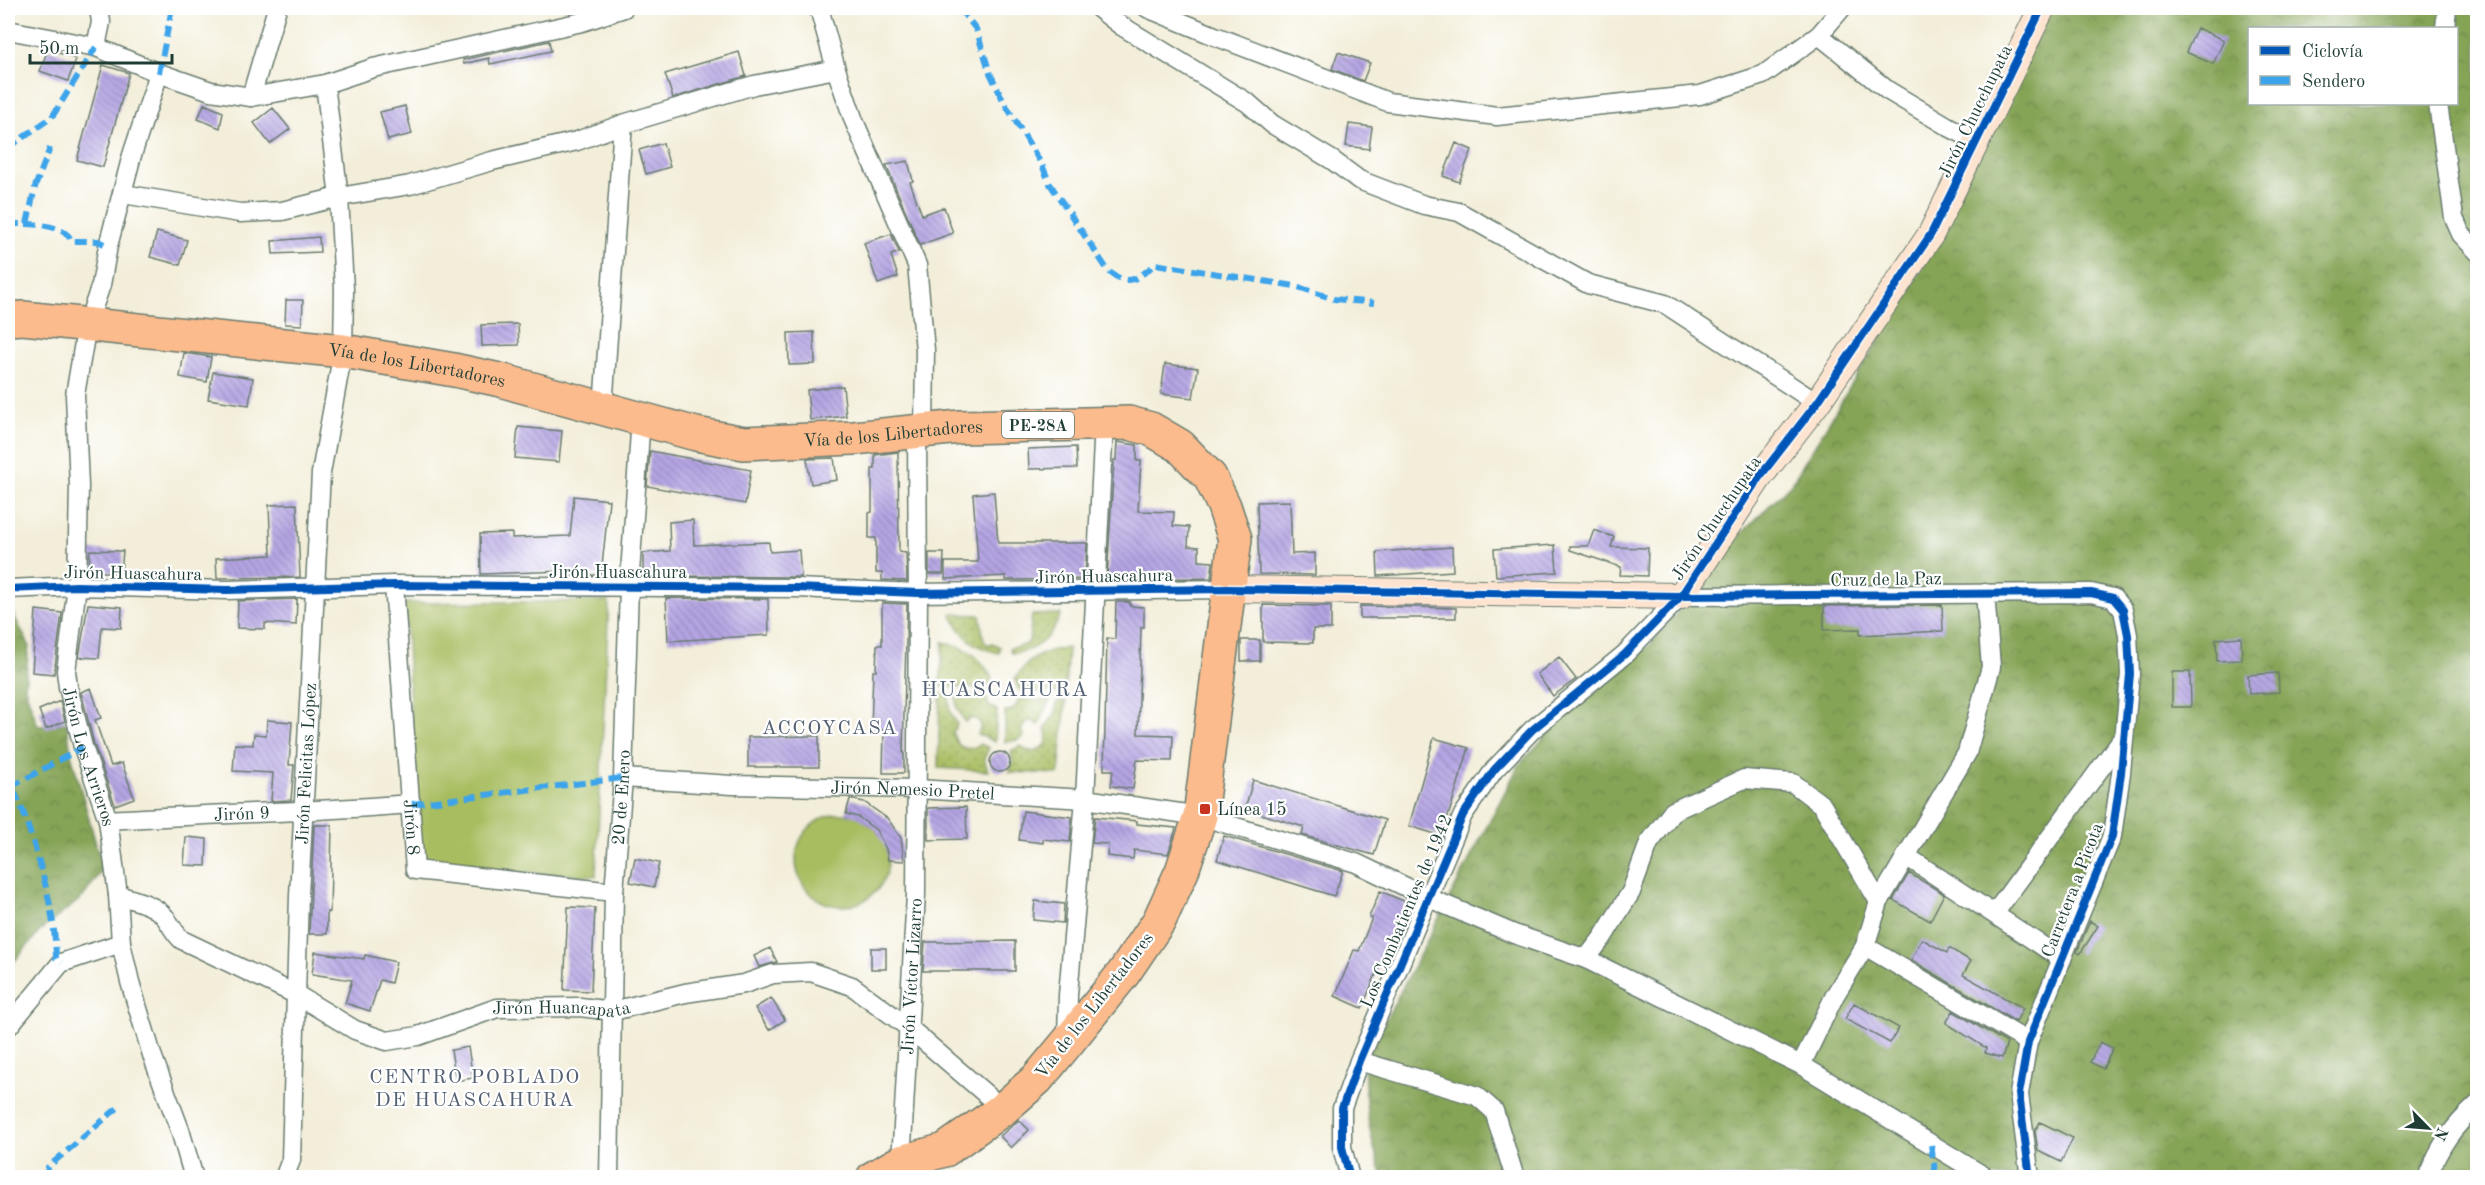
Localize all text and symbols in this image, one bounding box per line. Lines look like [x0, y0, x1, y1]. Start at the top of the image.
scale bar [30, 27, 172, 65]
legend [2248, 27, 2458, 105]
text: 50 m [39, 40, 79, 58]
street label: Jirón Chucchupata [1936, 42, 2016, 181]
text: Ciclovía [2302, 43, 2363, 61]
text: Sendero [2302, 73, 2365, 91]
street label: Vía de los Libertadores [327, 342, 508, 391]
road number: PE-28A [1002, 412, 1074, 438]
street label: Vía de los Libertadores [803, 418, 983, 450]
street label: Jirón Chucchupata [1669, 453, 1765, 584]
street label: Jirón Huascahura [64, 564, 203, 584]
street label: Jirón Huascahura [549, 564, 687, 582]
street label: Jirón Huascahura [1035, 567, 1174, 587]
street label: Cruz de la Paz [1830, 570, 1942, 590]
district label: HUASCAHURA [921, 680, 1089, 701]
street label: Jirón Felicitas López [294, 682, 320, 845]
street label: Jirón Los Arrieros [58, 685, 117, 828]
district label: ACCOYCASA [762, 719, 898, 739]
street label: 20 de Enero [610, 749, 634, 846]
street label: Jirón Nemesio Pretel [830, 779, 995, 804]
street label: Jirón 8 [400, 799, 422, 856]
place label: Línea 15 [1217, 801, 1287, 819]
marker: Línea 15 [1198, 802, 1212, 816]
street label: Jirón 9 [213, 804, 270, 825]
street label: Los Combatientes de 1942 [1358, 812, 1456, 1011]
street label: Carretera a Picota [2039, 820, 2107, 960]
street label: Jirón Víctor Lizarro [899, 898, 926, 1055]
street label: Vía de los Libertadores [1032, 929, 1157, 1082]
street label: Jirón Huancapata [492, 999, 632, 1021]
district label: CENTRO POBLADO DE HUASCAHURA [369, 1068, 581, 1111]
north arrow [2398, 1098, 2458, 1158]
text: N [2430, 1125, 2450, 1143]

